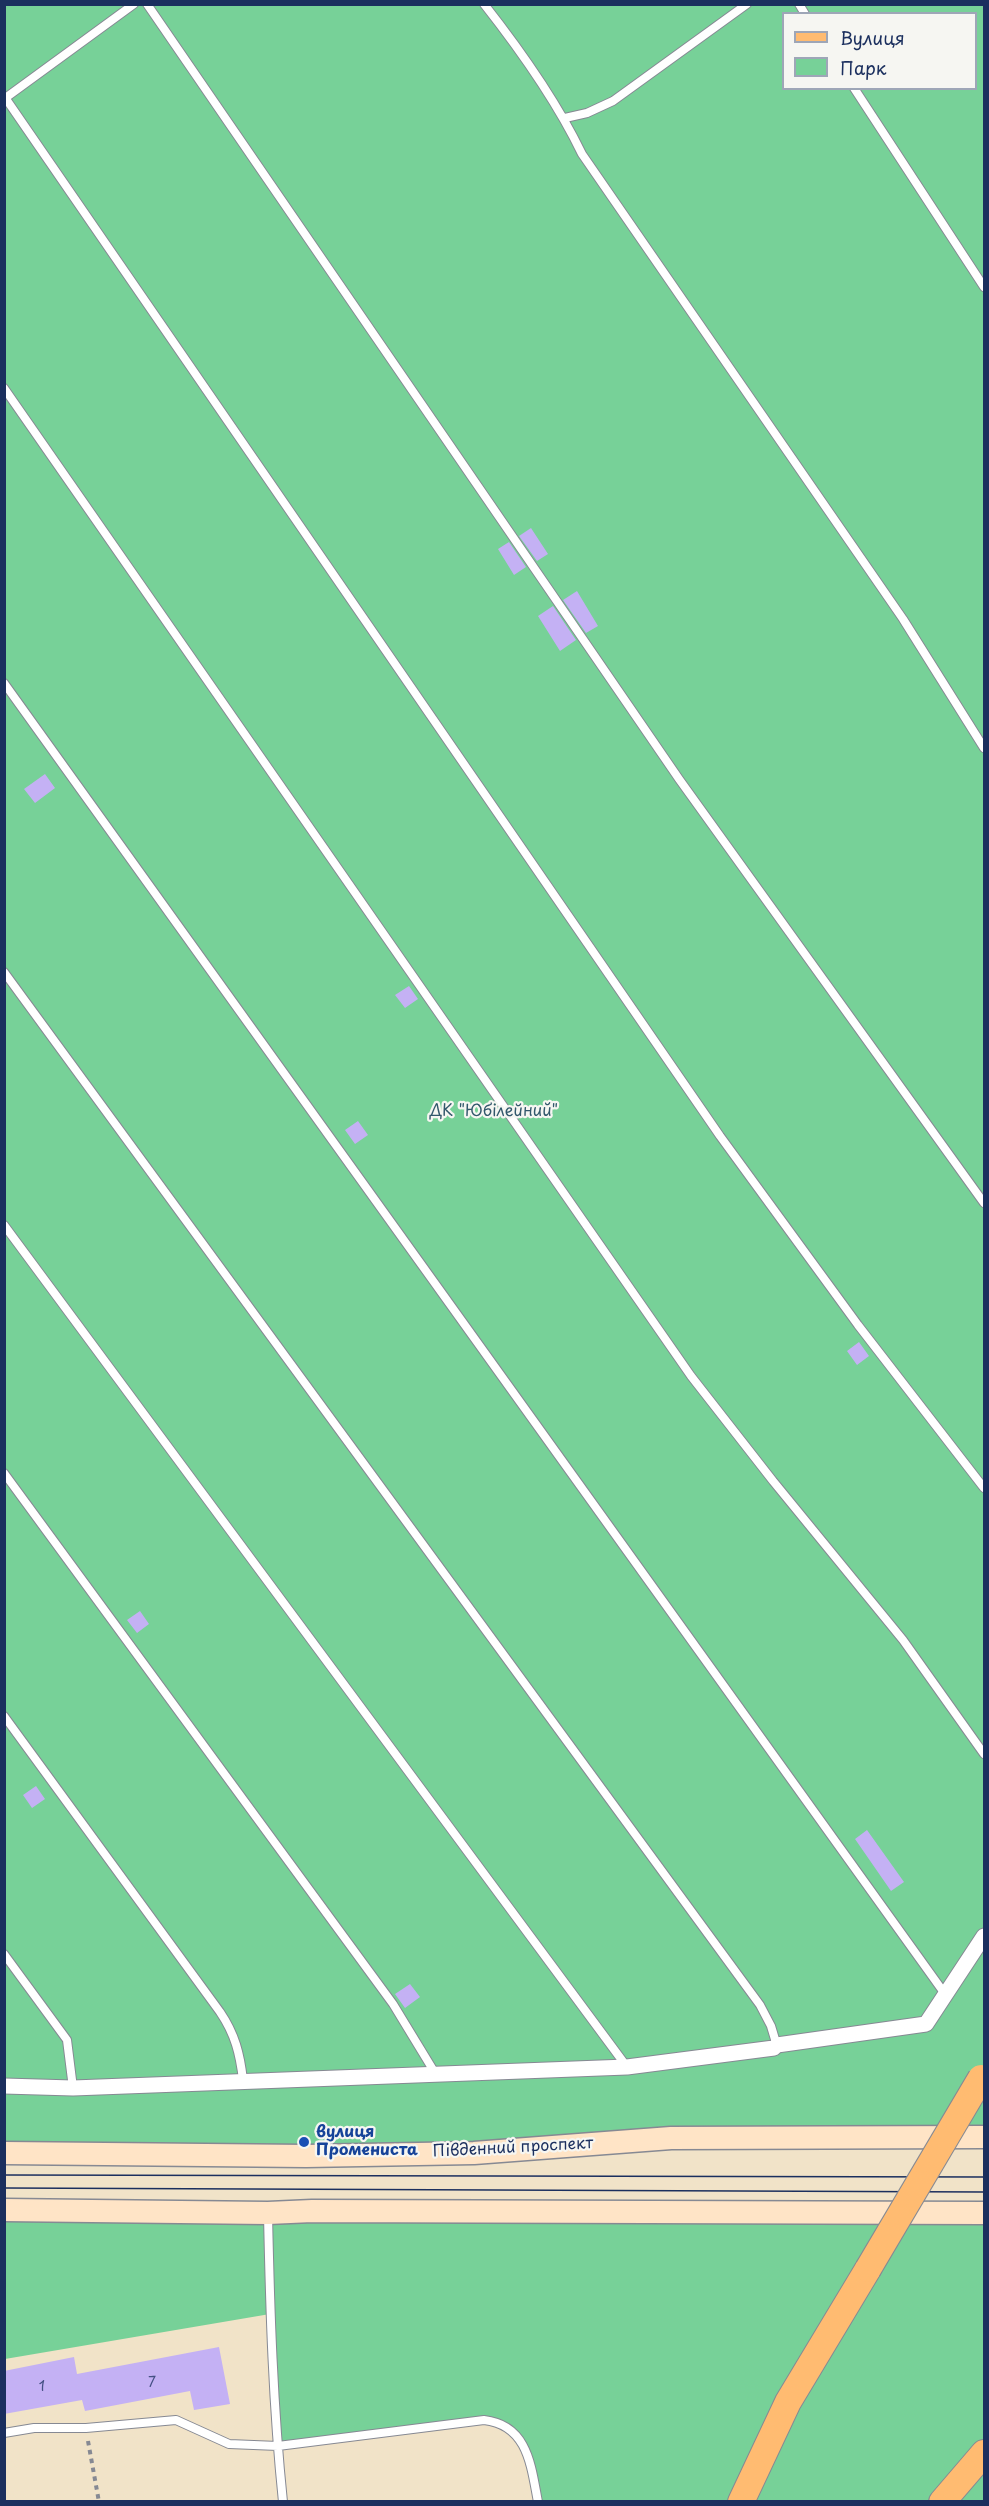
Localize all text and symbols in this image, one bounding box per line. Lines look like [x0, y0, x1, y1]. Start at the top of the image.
legend [782, 12, 977, 90]
text: Вулиця [840, 24, 905, 51]
text: Парк [840, 54, 886, 81]
park label: ДК "Юбілейний" [430, 1102, 558, 1122]
place label: вулиця Промениста [316, 2123, 418, 2161]
street label: Південний проспект [432, 2134, 594, 2162]
marker: вулиця Промениста [297, 2135, 311, 2149]
house number: 7 [148, 2375, 156, 2391]
house number: 1 [39, 2379, 45, 2395]

